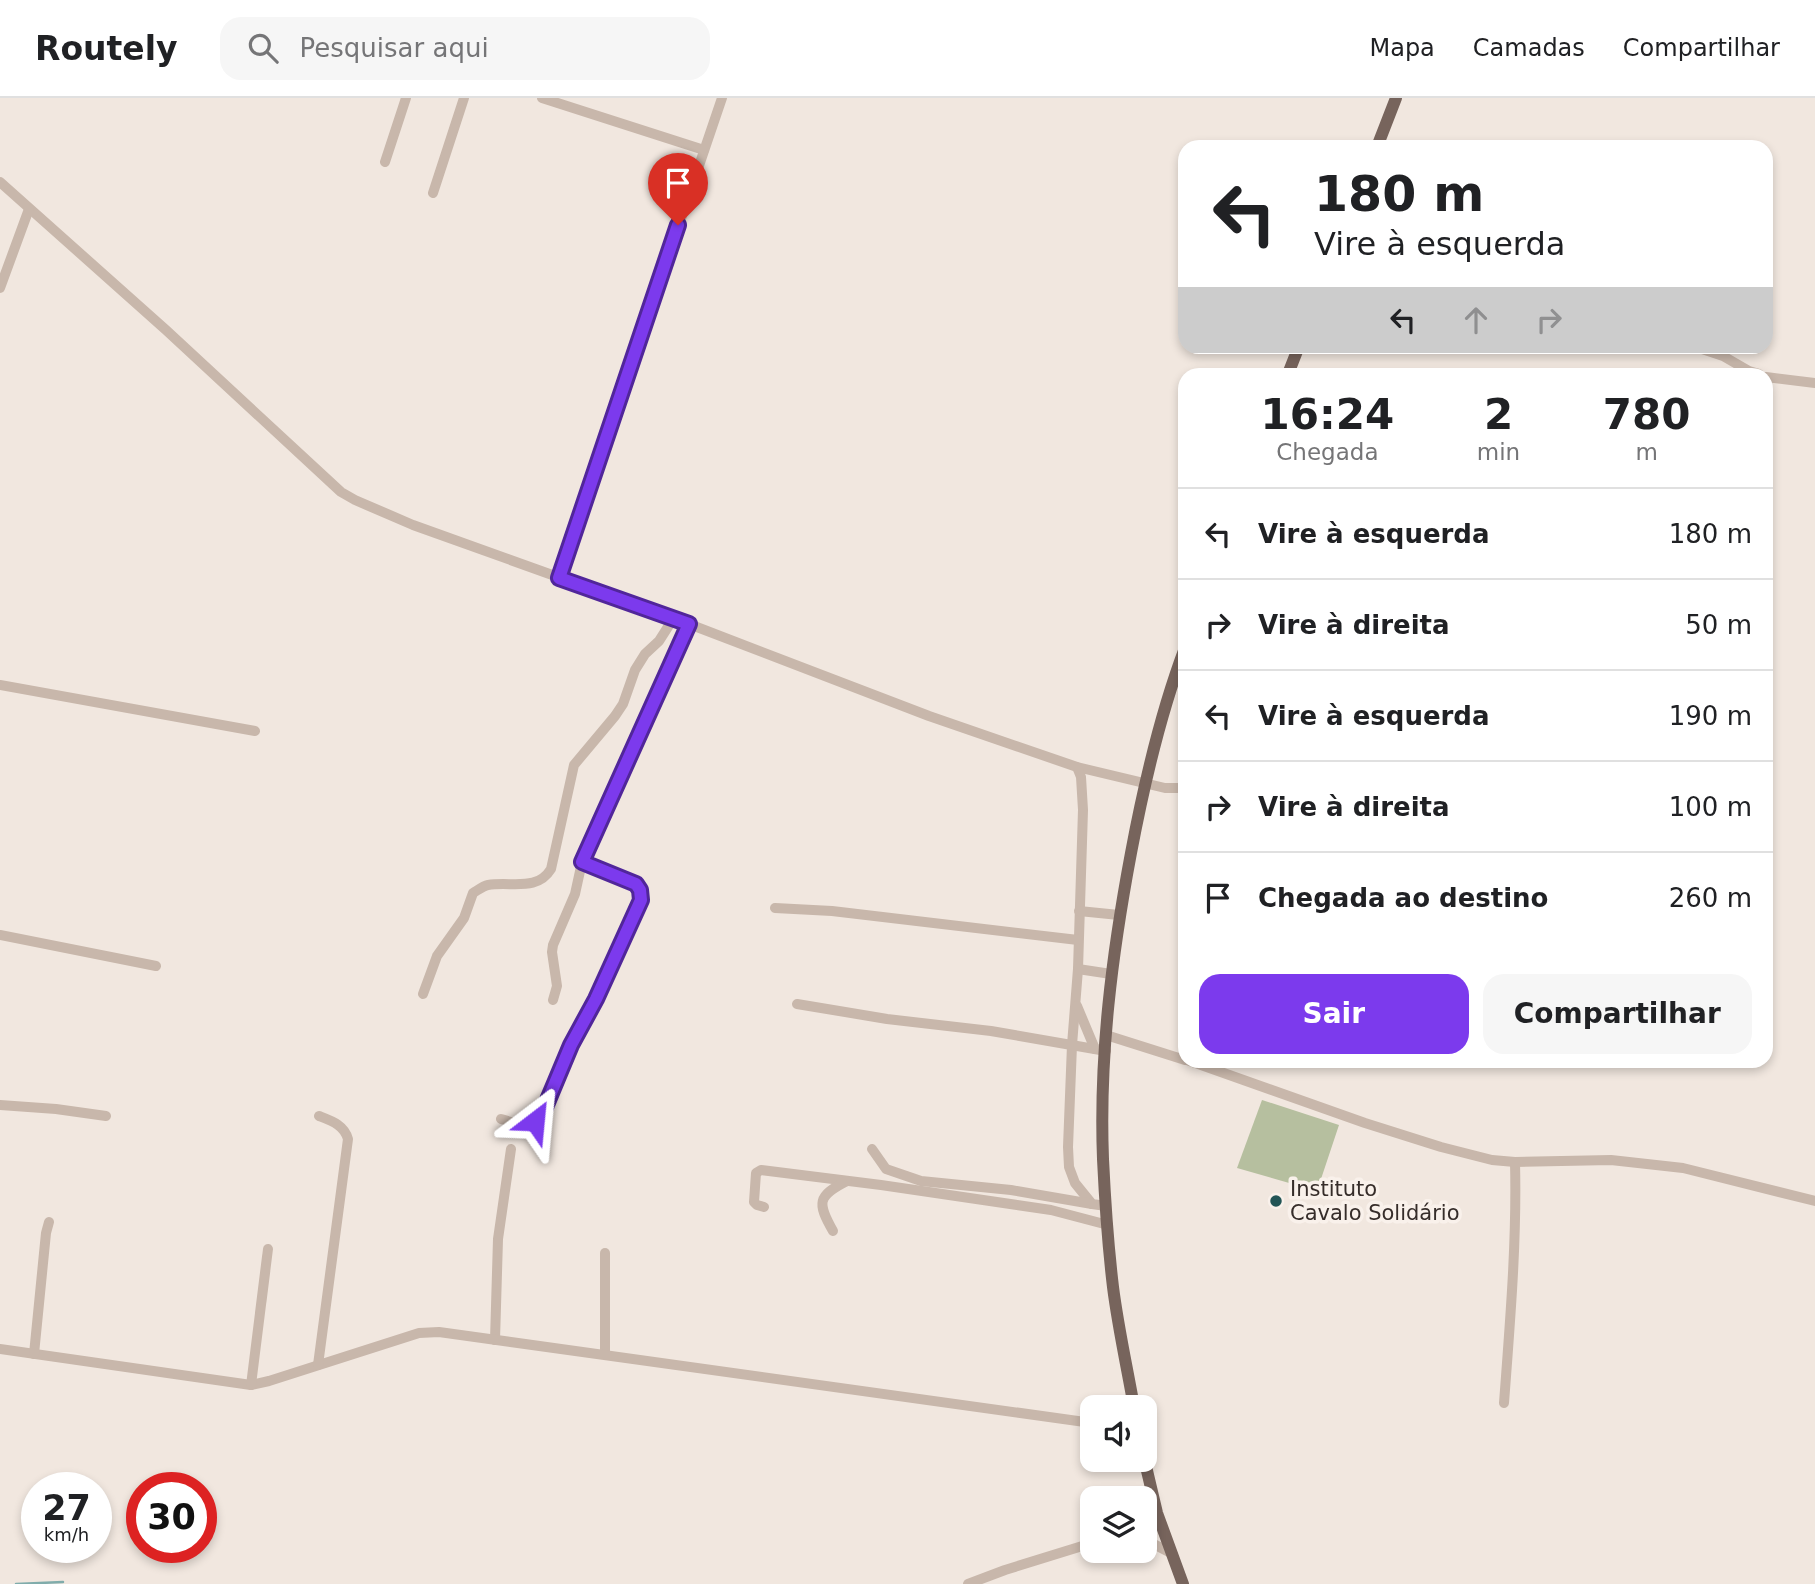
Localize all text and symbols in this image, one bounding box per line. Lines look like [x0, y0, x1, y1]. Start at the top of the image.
search box [220, 17, 710, 80]
text: Routely [35, 29, 178, 68]
icon: search [244, 29, 282, 67]
text: Pesquisar aqui [300, 33, 489, 63]
text: Mapa [1369, 34, 1435, 62]
text: Camadas [1473, 34, 1585, 62]
text: Compartilhar [1623, 34, 1780, 62]
pin [648, 153, 708, 225]
icon: arrive [659, 164, 697, 202]
text: 180 m [1314, 166, 1484, 223]
icon: left [1199, 168, 1290, 259]
text: Vire à esquerda [1314, 225, 1565, 263]
icon: left [1384, 301, 1422, 339]
icon: ahead [1457, 301, 1495, 339]
icon: right [1530, 301, 1568, 339]
text: 16:24 [1261, 390, 1394, 439]
text: 2 [1484, 390, 1513, 439]
text: 780 [1603, 390, 1690, 439]
text: Chegada [1276, 439, 1379, 465]
text: min [1477, 439, 1520, 465]
text: m [1635, 439, 1658, 465]
icon: left [1199, 515, 1237, 553]
text: Vire à esquerda [1258, 519, 1490, 549]
text: 180 m [1669, 519, 1752, 549]
icon: right [1199, 606, 1237, 644]
text: Vire à direita [1258, 610, 1450, 640]
text: 50 m [1685, 610, 1752, 640]
icon: left [1199, 697, 1237, 735]
text: Vire à esquerda [1258, 701, 1490, 731]
text: 190 m [1669, 701, 1752, 731]
icon: right [1199, 788, 1237, 826]
text: Vire à direita [1258, 792, 1450, 822]
text: 100 m [1669, 792, 1752, 822]
icon: arrive [1199, 879, 1237, 917]
text: Chegada ao destino [1258, 883, 1548, 913]
text: 260 m [1669, 883, 1752, 913]
button: Sair [1199, 974, 1469, 1054]
button: Compartilhar [1483, 974, 1752, 1054]
position arrow [498, 1084, 572, 1158]
place label: Instituto Cavalo Solidário [1290, 1177, 1460, 1225]
marker: Instituto Cavalo Solidário [1268, 1193, 1284, 1209]
map controls [1080, 1395, 1157, 1563]
button: sound [1080, 1395, 1157, 1472]
speed limit sign: 30 [126, 1472, 217, 1563]
button: layers [1080, 1486, 1157, 1563]
text: 27 [42, 1488, 91, 1528]
text: km/h [44, 1524, 89, 1545]

